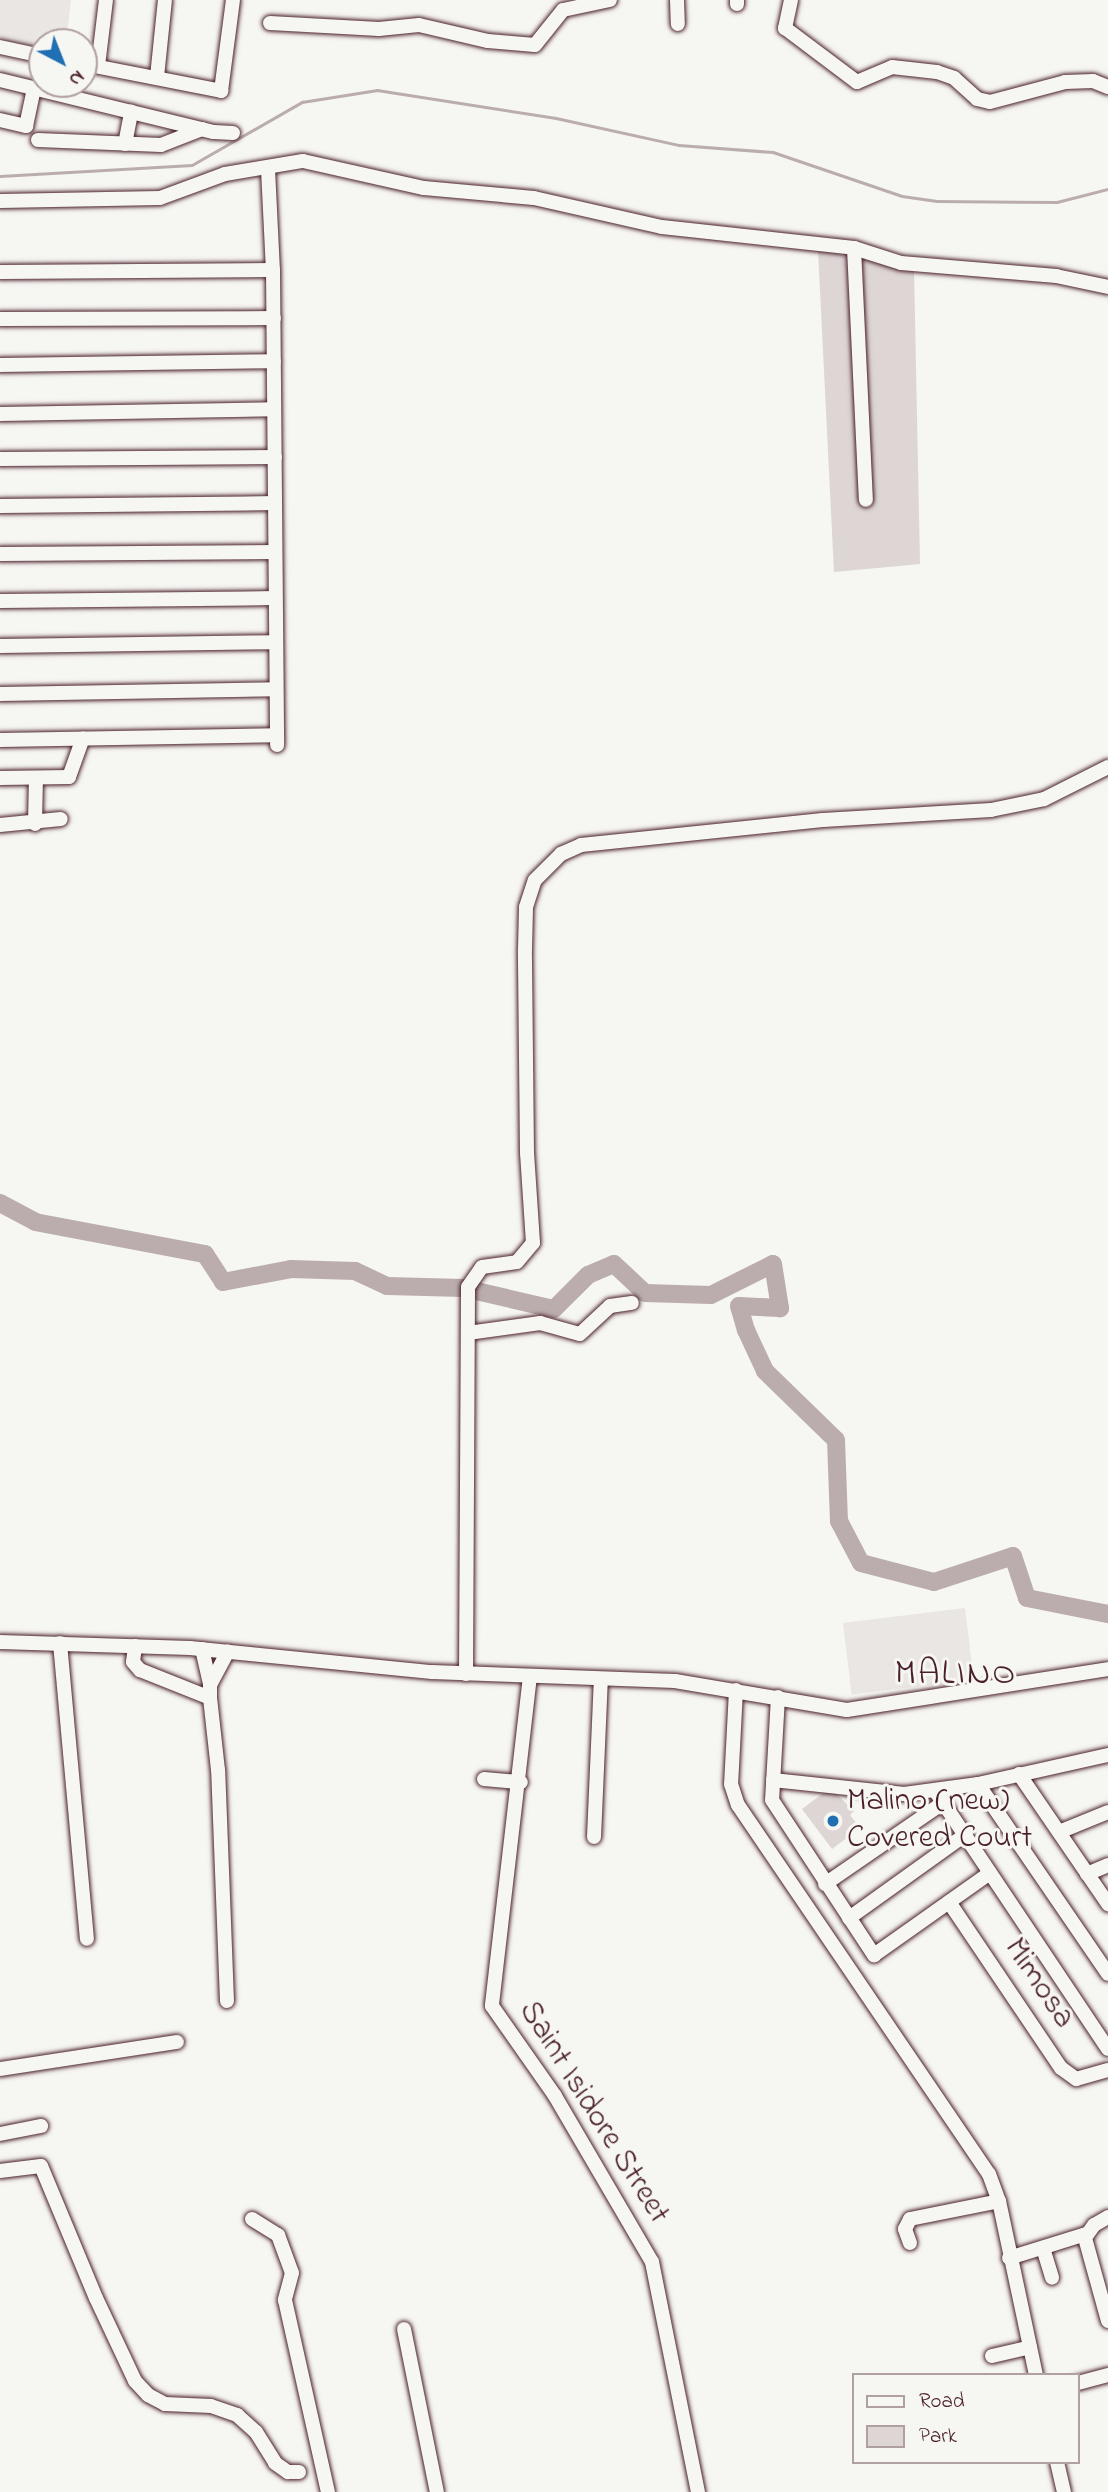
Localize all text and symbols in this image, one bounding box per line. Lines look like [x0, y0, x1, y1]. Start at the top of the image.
north arrow [28, 28, 98, 98]
text: N [62, 63, 90, 92]
district label: MALINO [895, 1654, 1017, 1696]
place label: Malino (new) Covered Court [847, 1784, 1032, 1859]
marker: Malino (new) Covered Court [825, 1813, 841, 1829]
street label: Mimosa [994, 1932, 1082, 2036]
street label: Saint Isidore Street [509, 1995, 677, 2231]
legend [852, 2373, 1080, 2464]
text: Road [919, 2387, 965, 2417]
text: Park [919, 2422, 957, 2452]

